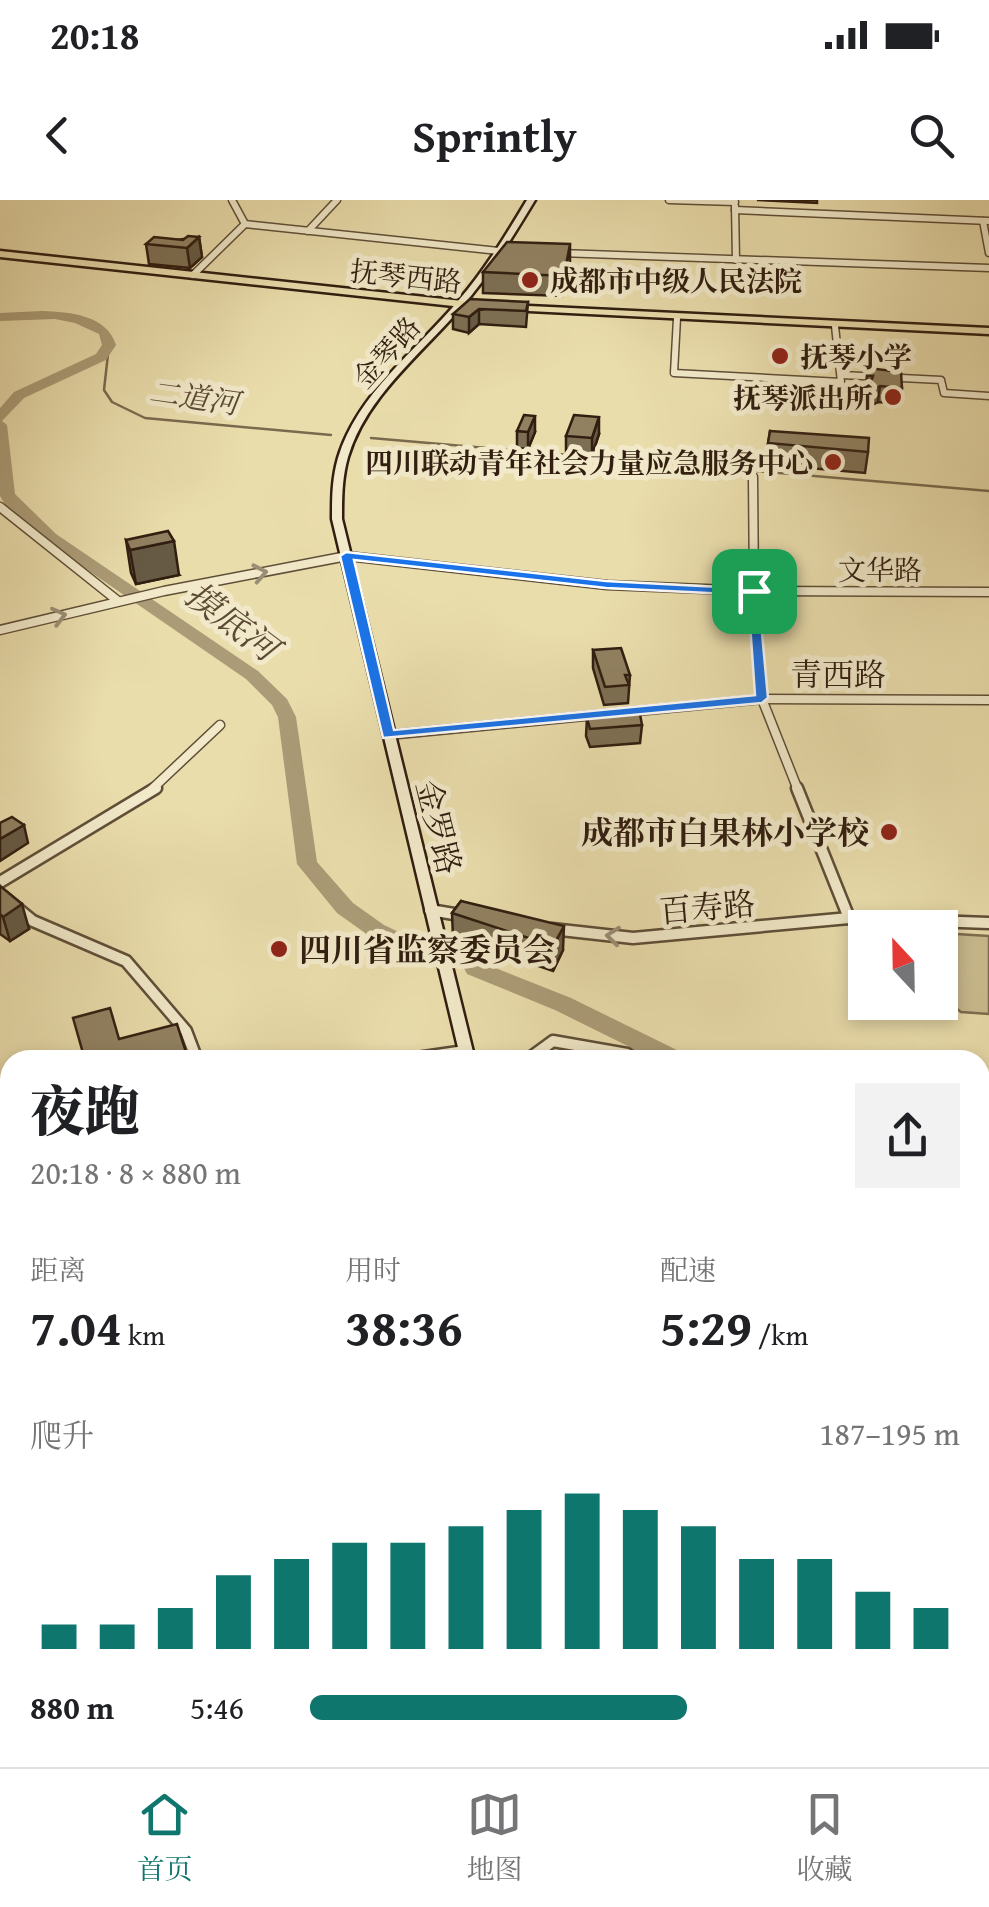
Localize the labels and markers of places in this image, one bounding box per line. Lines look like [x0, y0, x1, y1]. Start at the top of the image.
place label: 成都市中级人民法院 [550, 260, 802, 301]
marker: 成都市中级人民法院 [519, 269, 541, 291]
place label: 抚琴小学 [800, 336, 912, 377]
marker: 抚琴小学 [769, 345, 791, 367]
place label: 抚琴派出所 [733, 377, 873, 418]
marker: 抚琴派出所 [882, 386, 904, 408]
place label: 四川联动青年社会力量应急服务中心 [365, 442, 813, 483]
marker: 四川联动青年社会力量应急服务中心 [822, 451, 844, 473]
pin [712, 549, 797, 634]
place label: 成都市白果林小学校 [581, 809, 869, 856]
marker: 成都市白果林小学校 [878, 821, 900, 843]
place label: 四川省监察委员会 [299, 926, 555, 973]
marker: 四川省监察委员会 [268, 938, 290, 960]

